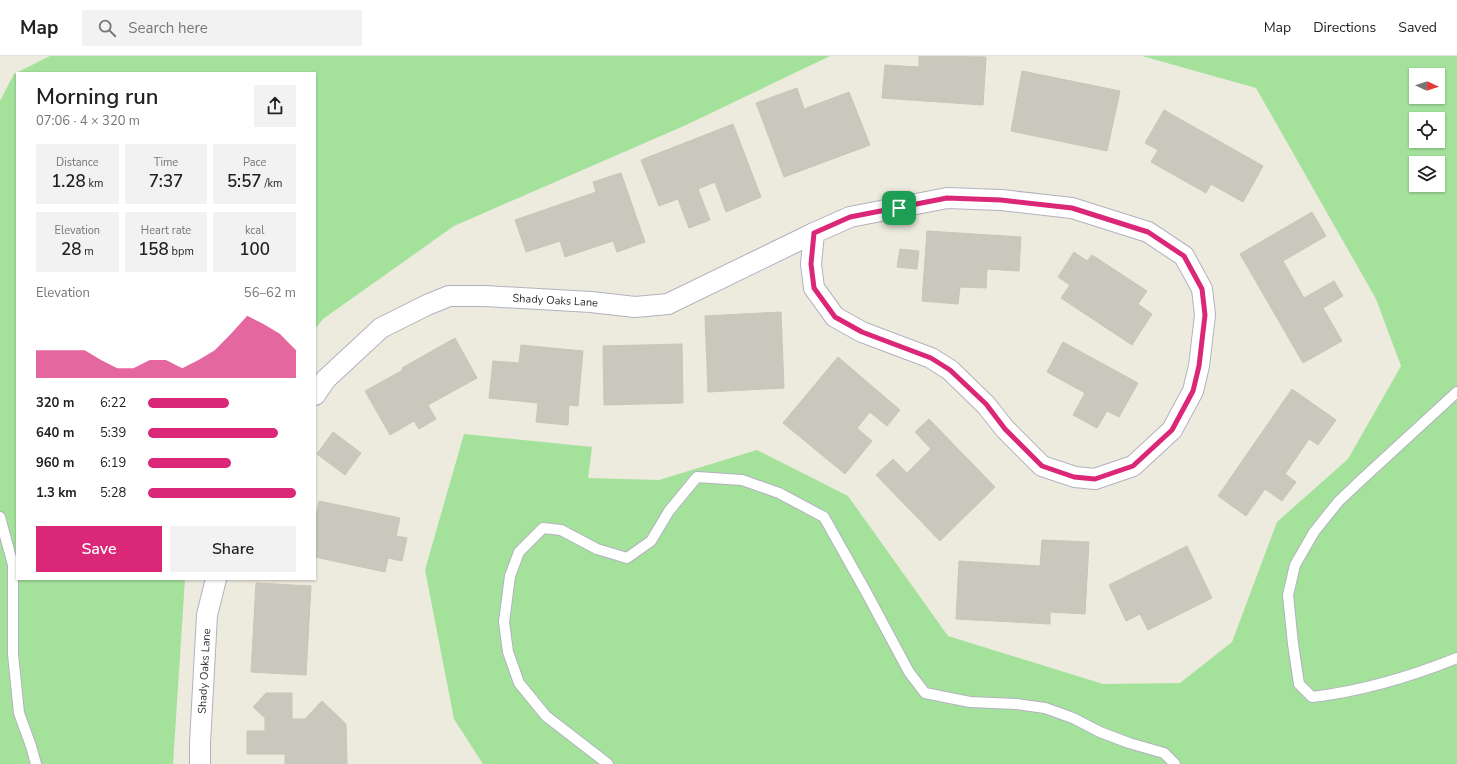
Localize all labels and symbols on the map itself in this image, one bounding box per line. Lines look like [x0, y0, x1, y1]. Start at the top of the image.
north arrow [1409, 68, 1445, 104]
pin [882, 191, 916, 225]
street label: Shady Oaks Lane [512, 291, 599, 311]
street label: Shady Oaks Lane [195, 628, 214, 714]

